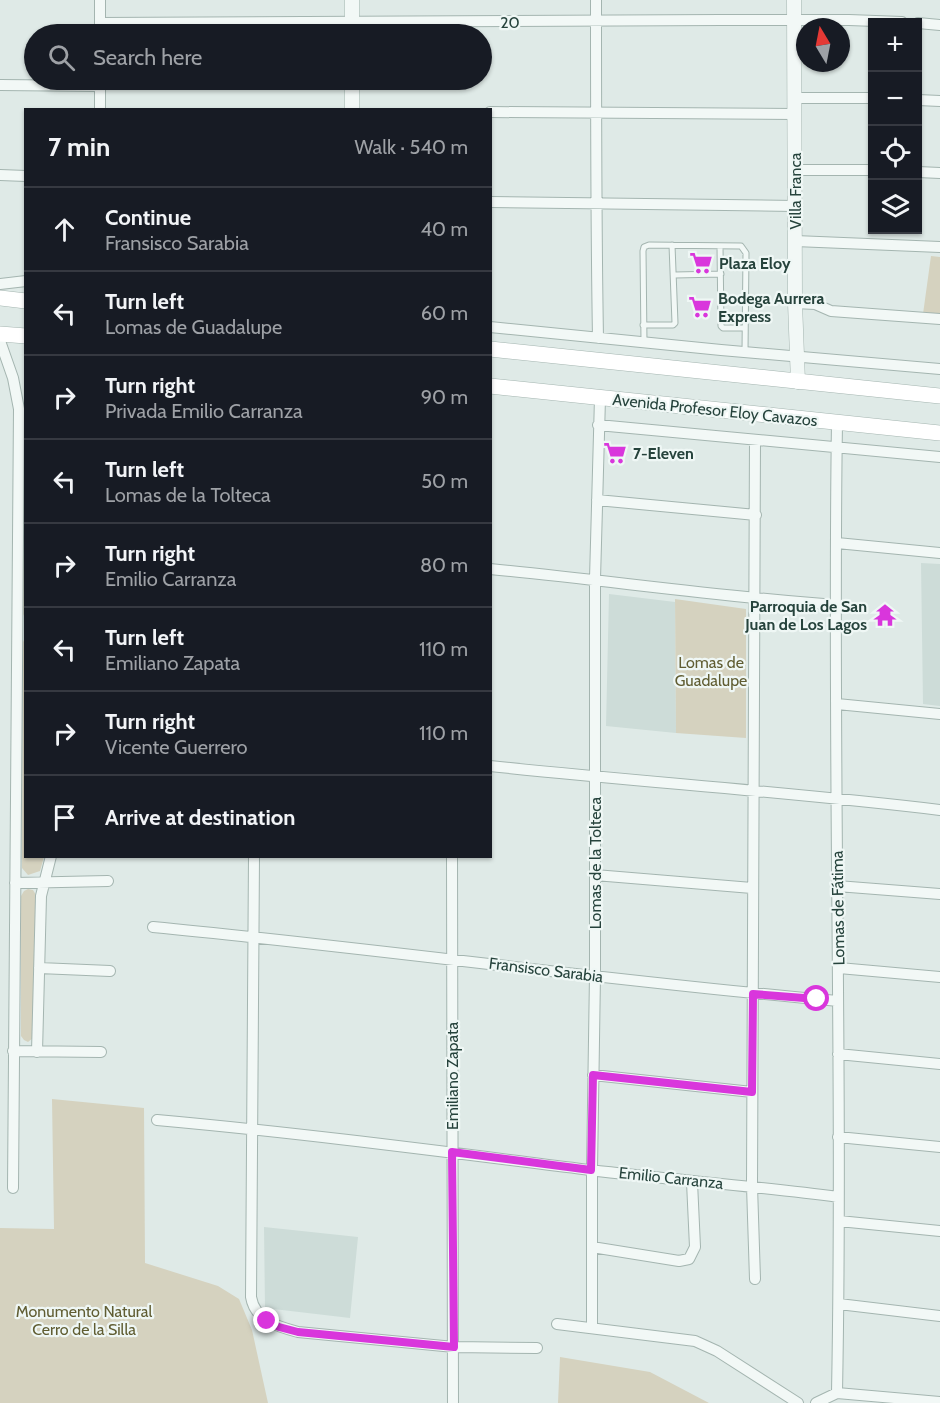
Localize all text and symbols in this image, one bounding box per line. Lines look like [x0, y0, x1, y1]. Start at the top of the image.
street label: 20 [500, 13, 520, 32]
north arrow [796, 18, 850, 72]
map controls [868, 18, 922, 234]
button: + [868, 18, 922, 72]
search box [24, 24, 492, 90]
icon: search [45, 41, 78, 74]
text: Search here [93, 44, 202, 71]
button: − [868, 72, 922, 126]
button: locate [868, 126, 922, 180]
text: 7 min [48, 131, 110, 163]
text: Walk · 540 m [354, 135, 468, 159]
street label: Villa Franca [786, 152, 805, 229]
button: layers [868, 180, 922, 234]
text: Continue [105, 204, 191, 231]
icon: ahead [48, 213, 81, 246]
text: 40 m [420, 217, 468, 241]
text: Fransisco Sarabia [105, 231, 249, 255]
supermarket icon: Plaza Eloy [688, 250, 714, 276]
place label: Plaza Eloy [719, 254, 791, 273]
text: Turn left [105, 288, 184, 315]
place label: Bodega Aurrera Express [718, 289, 825, 326]
supermarket icon: Bodega Aurrera Express [687, 294, 713, 320]
icon: left [48, 297, 81, 330]
text: 60 m [421, 301, 468, 325]
text: Lomas de Guadalupe [105, 315, 282, 339]
text: Turn right [105, 372, 195, 399]
icon: right [48, 381, 81, 414]
text: 90 m [421, 385, 468, 409]
street label: Avenida Profesor Eloy Cavazos [612, 390, 819, 430]
text: Privada Emilio Carranza [105, 399, 303, 423]
supermarket icon: 7-Eleven [602, 440, 628, 466]
place label: 7-Eleven [633, 444, 694, 463]
text: Turn left [105, 456, 184, 483]
icon: left [48, 465, 81, 498]
text: 50 m [421, 469, 468, 493]
text: Lomas de la Tolteca [105, 483, 271, 507]
text: Turn right [105, 540, 195, 567]
icon: right [48, 549, 81, 582]
text: 80 m [420, 553, 468, 577]
text: Emilio Carranza [105, 567, 236, 591]
place label: Parroquia de San Juan de Los Lagos [744, 597, 867, 634]
temple icon: Parroquia de San Juan de Los Lagos [872, 602, 898, 628]
text: Turn left [105, 624, 184, 651]
icon: left [48, 633, 81, 666]
text: 110 m [419, 637, 468, 661]
text: Emiliano Zapata [105, 651, 240, 675]
park label: Lomas de Guadalupe [675, 653, 747, 690]
text: Turn right [105, 708, 195, 735]
icon: right [48, 717, 81, 750]
text: 110 m [419, 721, 468, 745]
text: Vicente Guerrero [105, 735, 248, 759]
street label: Lomas de la Tolteca [586, 796, 605, 929]
icon: arrive [48, 801, 81, 834]
text: Arrive at destination [105, 804, 295, 831]
street label: Lomas de Fátima [827, 850, 848, 966]
street label: Fransisco Sarabia [488, 954, 605, 986]
route start [803, 985, 829, 1011]
street label: Emiliano Zapata [443, 1022, 462, 1130]
street label: Emilio Carranza [618, 1163, 725, 1193]
park label: Monumento Natural Cerro de la Silla [16, 1302, 152, 1339]
route end [253, 1307, 279, 1333]

